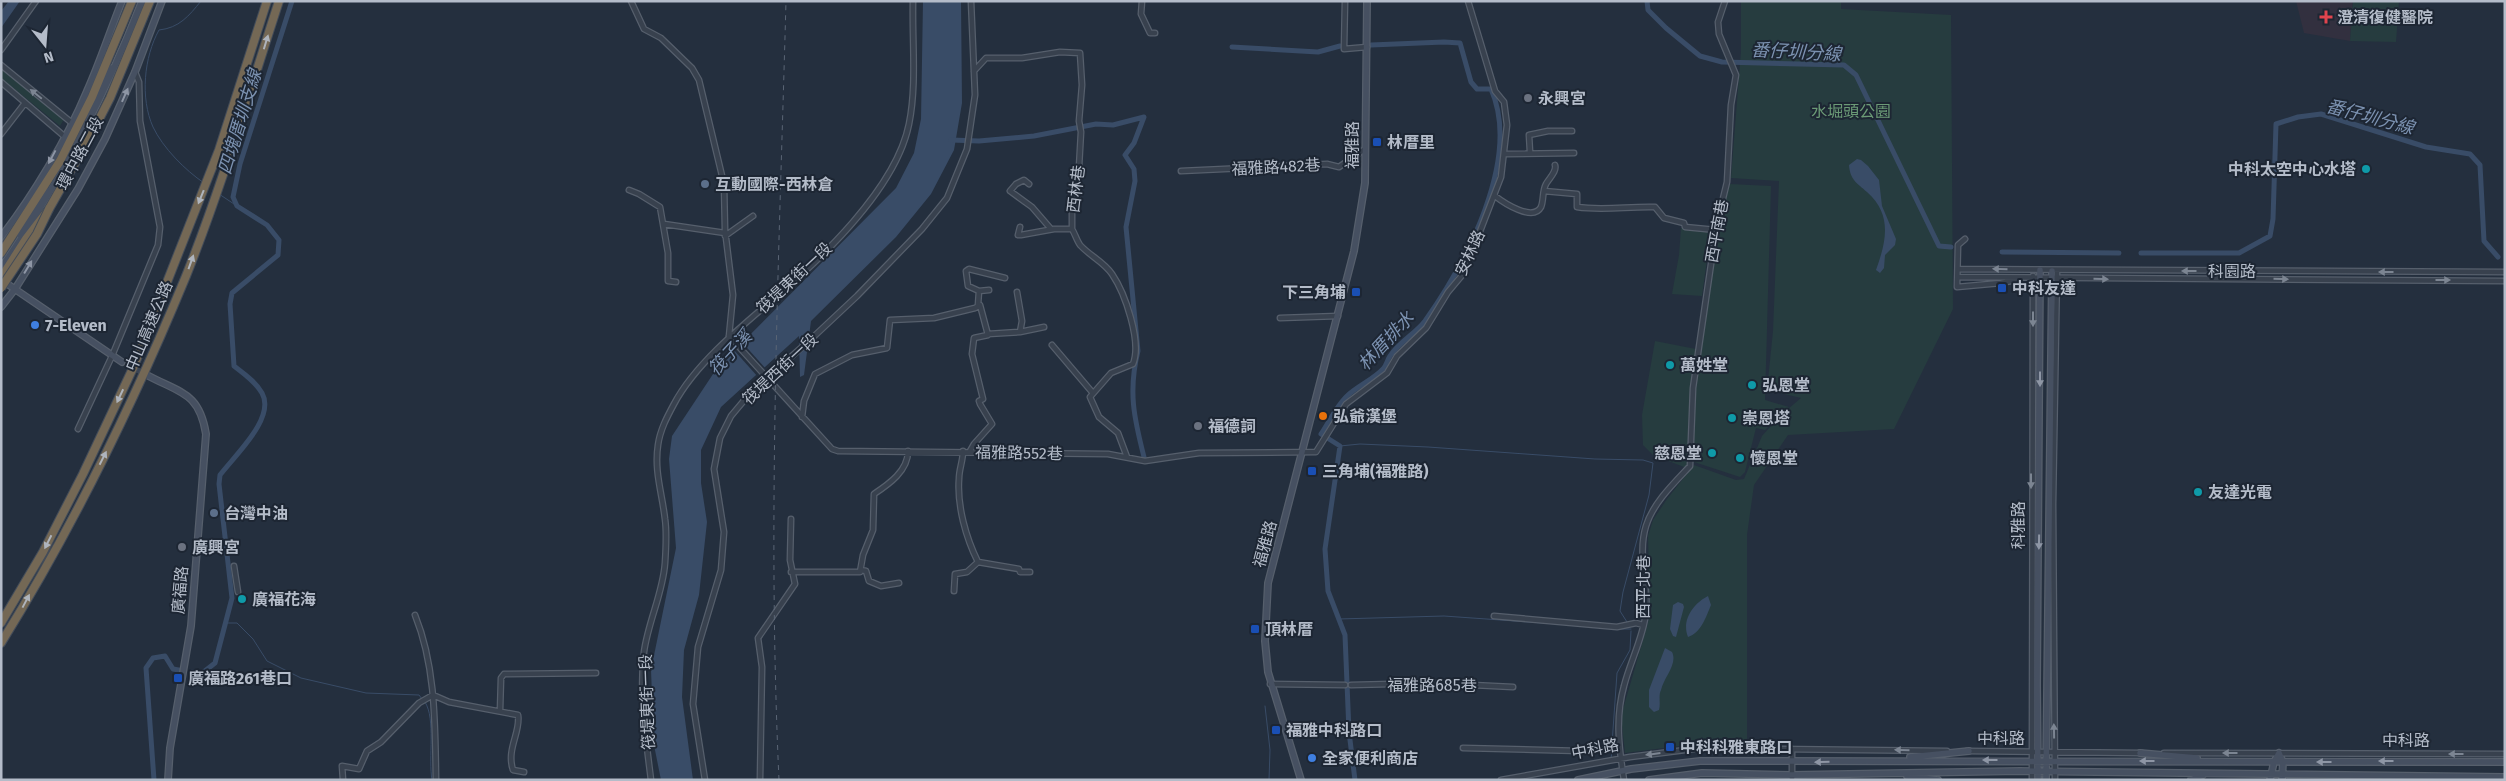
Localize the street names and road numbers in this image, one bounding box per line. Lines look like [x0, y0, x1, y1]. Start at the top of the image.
street label: 環中路二段 [53, 113, 107, 193]
street label: 福雅路 [1343, 121, 1362, 169]
street label: 福雅路482巷 [1231, 155, 1321, 179]
street label: 西林巷 [1064, 164, 1088, 214]
street label: 西平南巷 [1702, 198, 1732, 264]
street label: 安林路 [1451, 227, 1489, 279]
street label: 筏堤東街一段 [752, 238, 836, 318]
street label: 科園路 [2208, 262, 2256, 281]
street label: 中山高速公路 [121, 278, 177, 374]
street label: 筏堤西街一段 [738, 329, 822, 409]
street label: 福雅路552巷 [975, 443, 1063, 463]
street label: 科雅路 [2009, 501, 2028, 549]
street label: 福雅路 [1250, 518, 1280, 570]
street label: 西平北巷 [1634, 555, 1653, 619]
street label: 廣福路 [168, 565, 192, 615]
street label: 筏堤東街一段 [636, 654, 658, 750]
street label: 福雅路685巷 [1387, 676, 1477, 695]
street label: 中科路 [1977, 729, 2025, 748]
street label: 中科路 [2382, 731, 2430, 750]
street label: 中科路 [1570, 735, 1620, 763]

